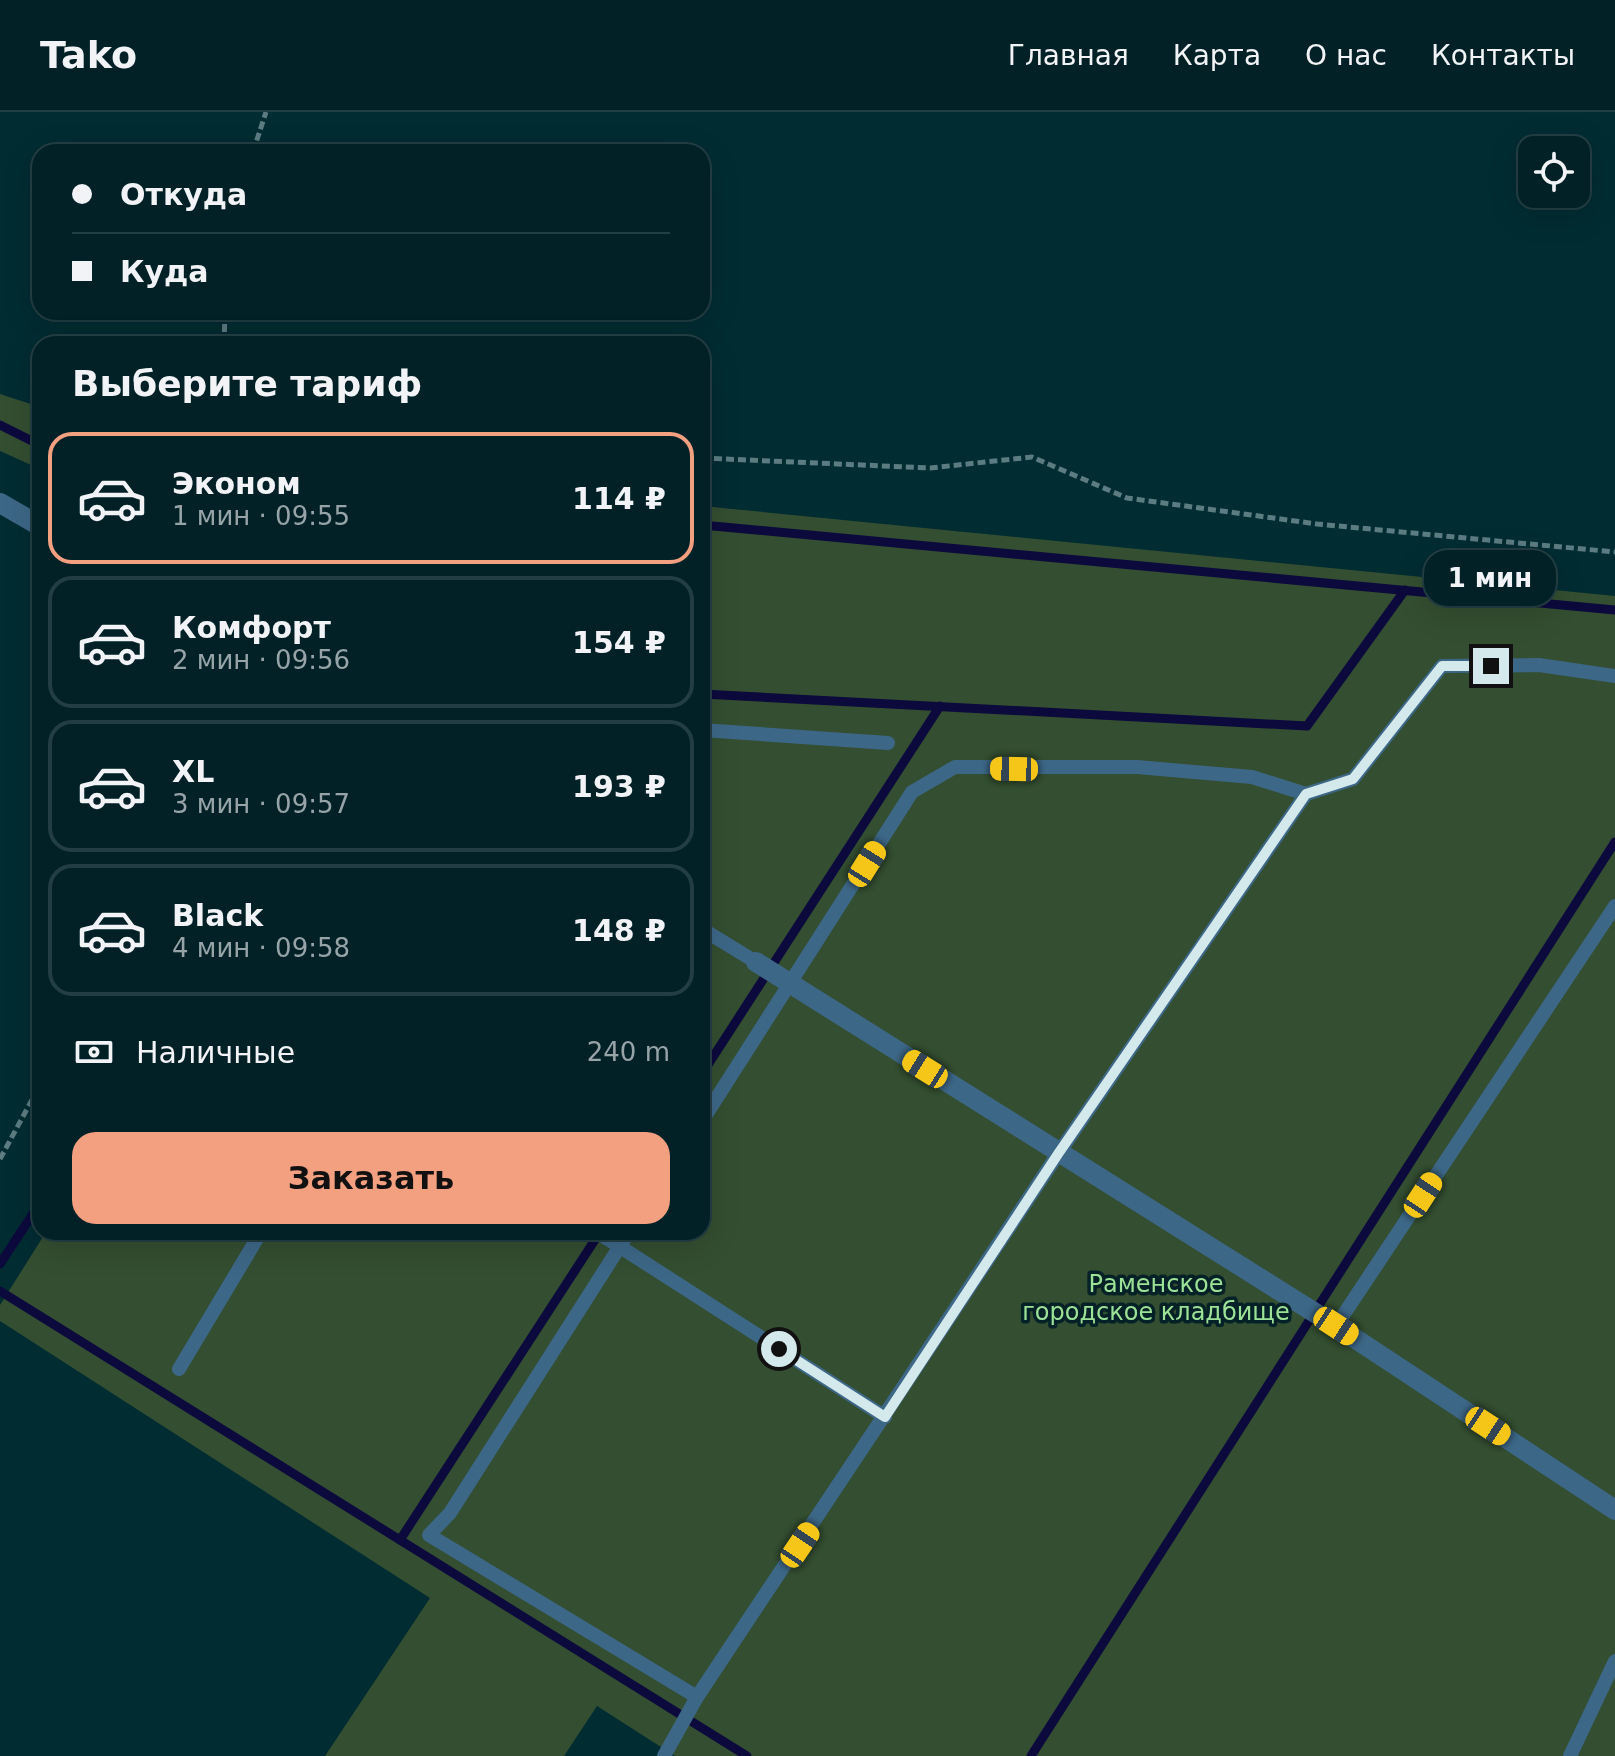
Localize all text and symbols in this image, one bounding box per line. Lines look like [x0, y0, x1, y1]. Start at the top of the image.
text: Tako [40, 33, 137, 77]
text: Главная [1008, 39, 1129, 72]
text: Карта [1173, 39, 1261, 72]
text: О нас [1305, 39, 1387, 72]
text: Контакты [1431, 39, 1575, 72]
map controls [1518, 136, 1590, 208]
button: locate [1518, 136, 1590, 208]
text: Откуда [120, 177, 247, 212]
text: Куда [120, 254, 209, 289]
text: Выберите тариф [72, 363, 422, 404]
icon: car [76, 462, 148, 534]
text: Эконом [172, 466, 301, 501]
text: 114 ₽ [572, 481, 666, 516]
text: 1 мин · 09:55 [172, 501, 350, 531]
callout: 1 мин [1425, 550, 1557, 606]
text: 1 мин [1448, 563, 1532, 593]
icon: car [76, 606, 148, 678]
text: Комфорт [172, 610, 331, 645]
text: 154 ₽ [572, 625, 666, 660]
text: 2 мин · 09:56 [172, 645, 350, 675]
route end [1473, 648, 1509, 684]
icon: car [76, 750, 148, 822]
text: XL [172, 754, 214, 789]
car [990, 757, 1038, 781]
text: 193 ₽ [572, 769, 666, 804]
text: 3 мин · 09:57 [172, 789, 350, 819]
car [844, 837, 890, 891]
icon: car [76, 894, 148, 966]
text: Black [172, 898, 263, 933]
text: 148 ₽ [572, 913, 666, 948]
text: 4 мин · 09:58 [172, 933, 350, 963]
icon: cash [72, 1030, 116, 1074]
text: Наличные [136, 1035, 295, 1070]
text: 240 m [587, 1037, 670, 1067]
car [898, 1046, 952, 1092]
button: Заказать [72, 1132, 670, 1224]
car [1400, 1168, 1446, 1222]
park label: Раменское городское кладбище [1022, 1270, 1290, 1326]
car [1309, 1303, 1363, 1349]
route start [761, 1331, 797, 1367]
car [1461, 1403, 1515, 1449]
car [777, 1518, 823, 1572]

